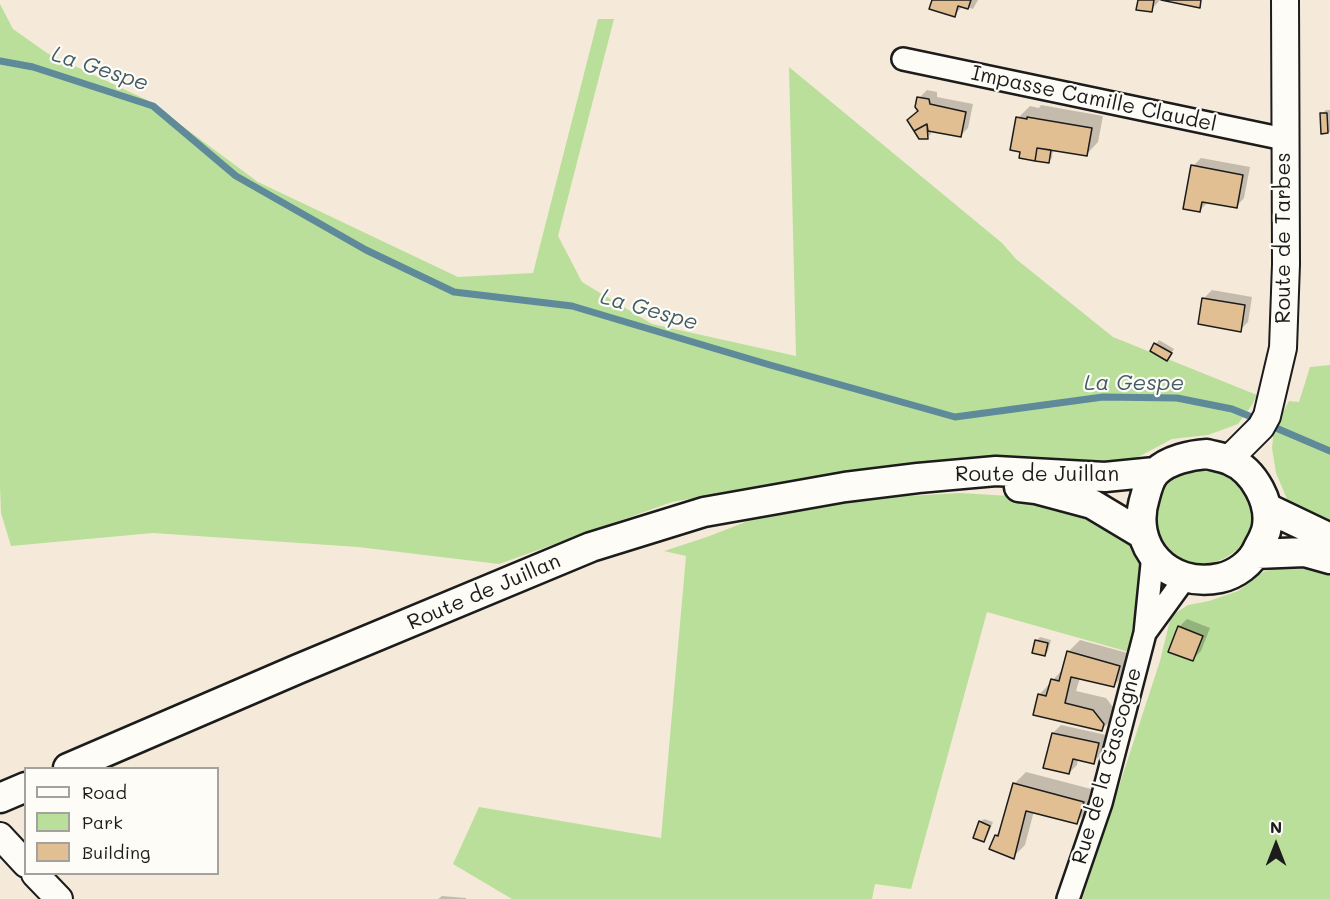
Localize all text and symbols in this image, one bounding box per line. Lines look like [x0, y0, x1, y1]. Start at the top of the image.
water label: La Gespe [48, 41, 152, 97]
street label: Impasse Camille Claudel [969, 61, 1219, 137]
street label: Route de Tarbes [1271, 152, 1297, 324]
water label: La Gespe [597, 284, 701, 336]
water label: La Gespe [1084, 370, 1184, 396]
street label: Route de Juillan [955, 462, 1119, 488]
street label: Route de Juillan [404, 548, 564, 636]
street label: Rue de la Gascogne [1067, 665, 1147, 867]
legend [24, 767, 219, 875]
text: Road [82, 780, 127, 804]
text: Park [82, 810, 123, 834]
north arrow [1246, 815, 1306, 875]
text: N [1270, 816, 1282, 837]
text: Building [82, 840, 150, 864]

